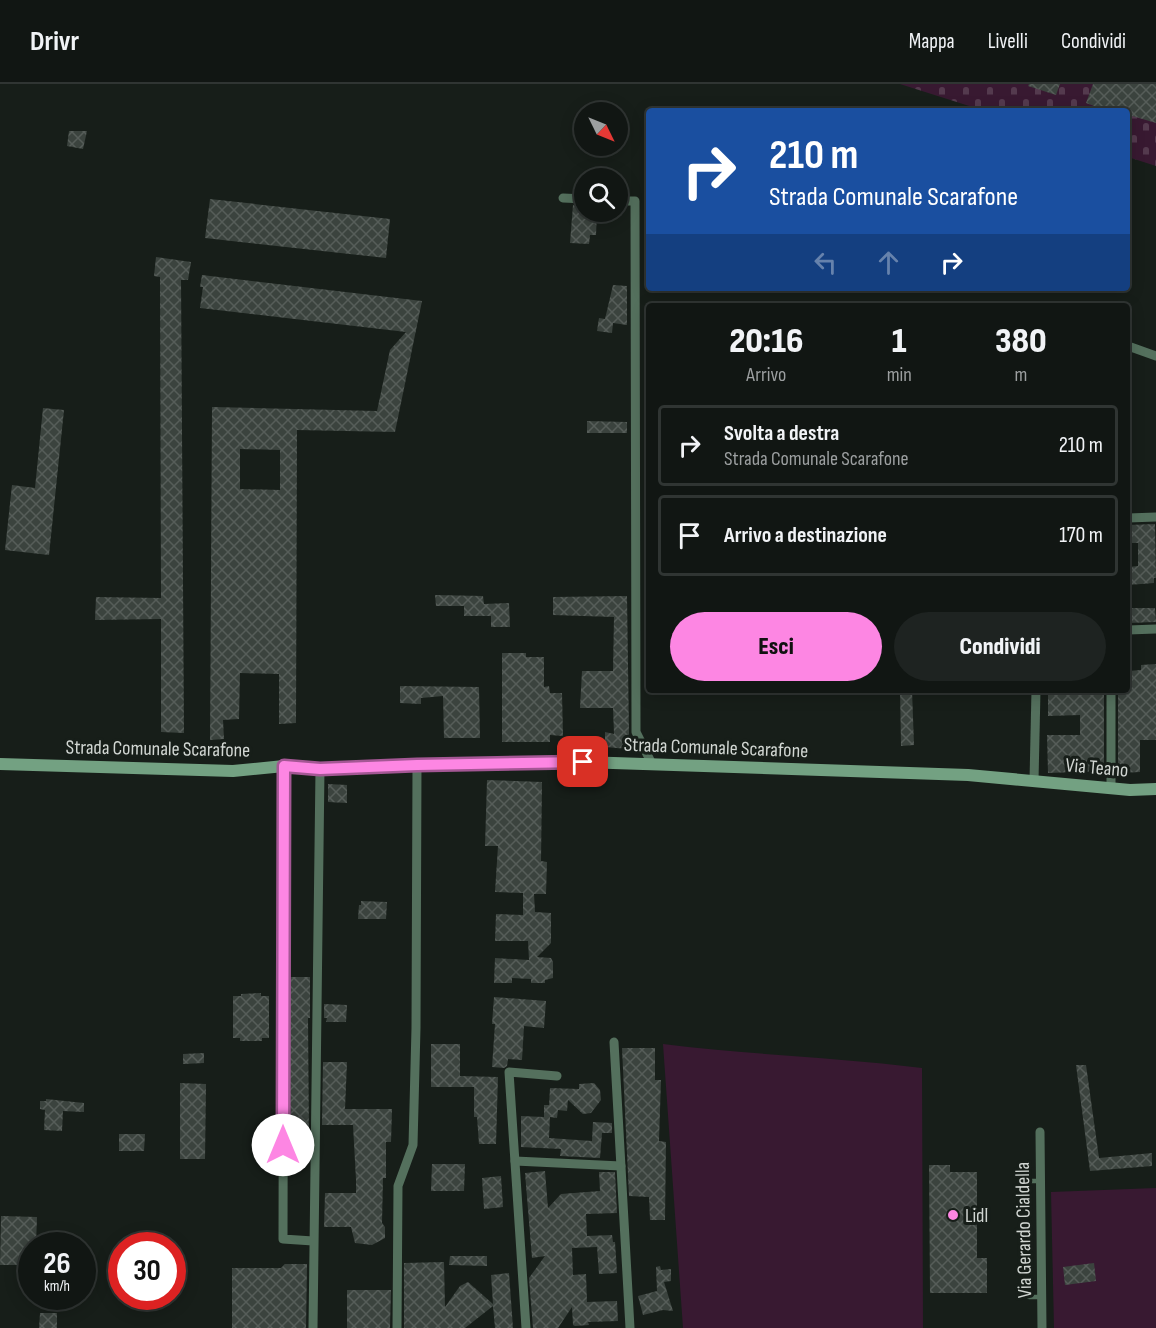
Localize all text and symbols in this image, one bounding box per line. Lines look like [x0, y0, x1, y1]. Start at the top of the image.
text: Drivr [30, 25, 79, 58]
text: Mappa [909, 29, 955, 54]
text: Livelli [988, 29, 1028, 54]
text: Condividi [1061, 29, 1126, 54]
north arrow [574, 102, 628, 156]
map controls [574, 102, 628, 222]
text: 210 m [769, 130, 858, 181]
icon: right [670, 132, 748, 210]
button: search [574, 168, 628, 222]
text: Strada Comunale Scarafone [769, 181, 1018, 213]
icon: left [809, 246, 842, 279]
icon: ahead [872, 246, 905, 279]
icon: right [935, 246, 968, 279]
text: 20:16 [729, 320, 803, 363]
text: 1 [892, 320, 907, 363]
text: 380 [995, 320, 1047, 363]
text: Arrivo [746, 363, 786, 387]
text: min [887, 363, 912, 387]
text: m [1014, 363, 1027, 387]
text: Svolta a destra [724, 420, 839, 447]
icon: right [673, 429, 706, 462]
text: 210 m [1059, 432, 1103, 459]
text: Strada Comunale Scarafone [724, 447, 909, 471]
icon: arrive [673, 519, 706, 552]
text: Arrivo a destinazione [724, 522, 887, 549]
text: 170 m [1059, 522, 1103, 549]
button: Esci [670, 612, 882, 681]
button: Condividi [894, 612, 1106, 681]
street label: Strada Comunale Scarafone [623, 733, 809, 763]
street label: Strada Comunale Scarafone [65, 735, 250, 763]
pin [557, 736, 608, 787]
icon: arrive [566, 745, 599, 778]
street label: Via Teano [1064, 753, 1129, 783]
position arrow [251, 1113, 315, 1177]
street label: Via Gerardo Cialdella [1011, 1162, 1037, 1298]
place label: Lidl [965, 1204, 988, 1228]
marker: Lidl [946, 1208, 960, 1222]
speed limit sign: 30 [108, 1232, 186, 1310]
text: 26 [43, 1246, 71, 1282]
text: km/h [44, 1277, 70, 1296]

